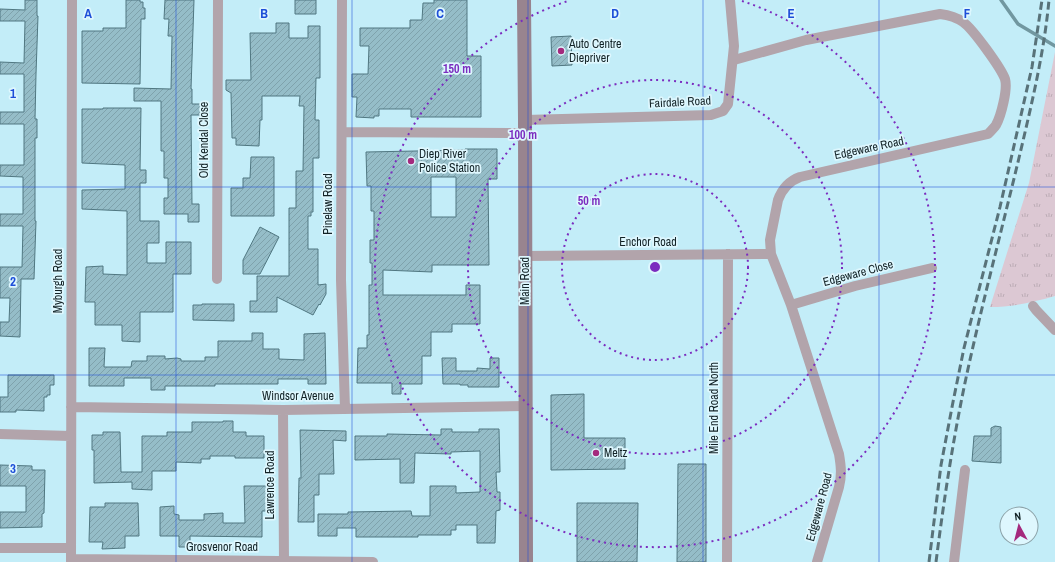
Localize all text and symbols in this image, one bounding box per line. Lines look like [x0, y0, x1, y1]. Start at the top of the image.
text: A [84, 5, 92, 22]
text: B [260, 5, 268, 22]
text: C [436, 5, 444, 22]
text: D [611, 5, 619, 22]
text: E [787, 5, 795, 22]
text: F [964, 5, 971, 22]
place label: Auto Centre Diepriver [568, 36, 622, 66]
marker: Auto Centre Diepriver [556, 46, 566, 56]
text: 150 m [443, 61, 471, 77]
text: 1 [10, 85, 16, 102]
street label: Fairdale Road [649, 92, 711, 112]
street label: Old Kendal Close [196, 102, 212, 178]
text: 100 m [509, 127, 537, 143]
street label: Edgeware Road [833, 133, 905, 163]
place label: Diep River Police Station [419, 146, 480, 176]
marker: Diep River Police Station [406, 156, 416, 166]
street label: Pinelaw Road [320, 173, 336, 235]
text: 50 m [578, 193, 600, 209]
street label: Enchor Road [619, 234, 677, 250]
street label: Myburgh Road [50, 249, 66, 313]
street label: Edgeware Close [821, 256, 895, 290]
street label: Main Road [517, 257, 533, 305]
centre of rings [648, 260, 662, 274]
text: 2 [10, 273, 16, 290]
street label: Mile End Road North [706, 362, 722, 454]
street label: Windsor Avenue [262, 388, 334, 404]
place label: Meltz [604, 445, 628, 461]
marker: Meltz [591, 448, 601, 458]
street label: Lawrence Road [262, 451, 278, 519]
text: 3 [10, 460, 16, 477]
street label: Edgeware Road [802, 471, 836, 543]
north arrow [999, 506, 1039, 546]
text: N [1014, 509, 1022, 523]
street label: Grosvenor Road [186, 539, 258, 555]

